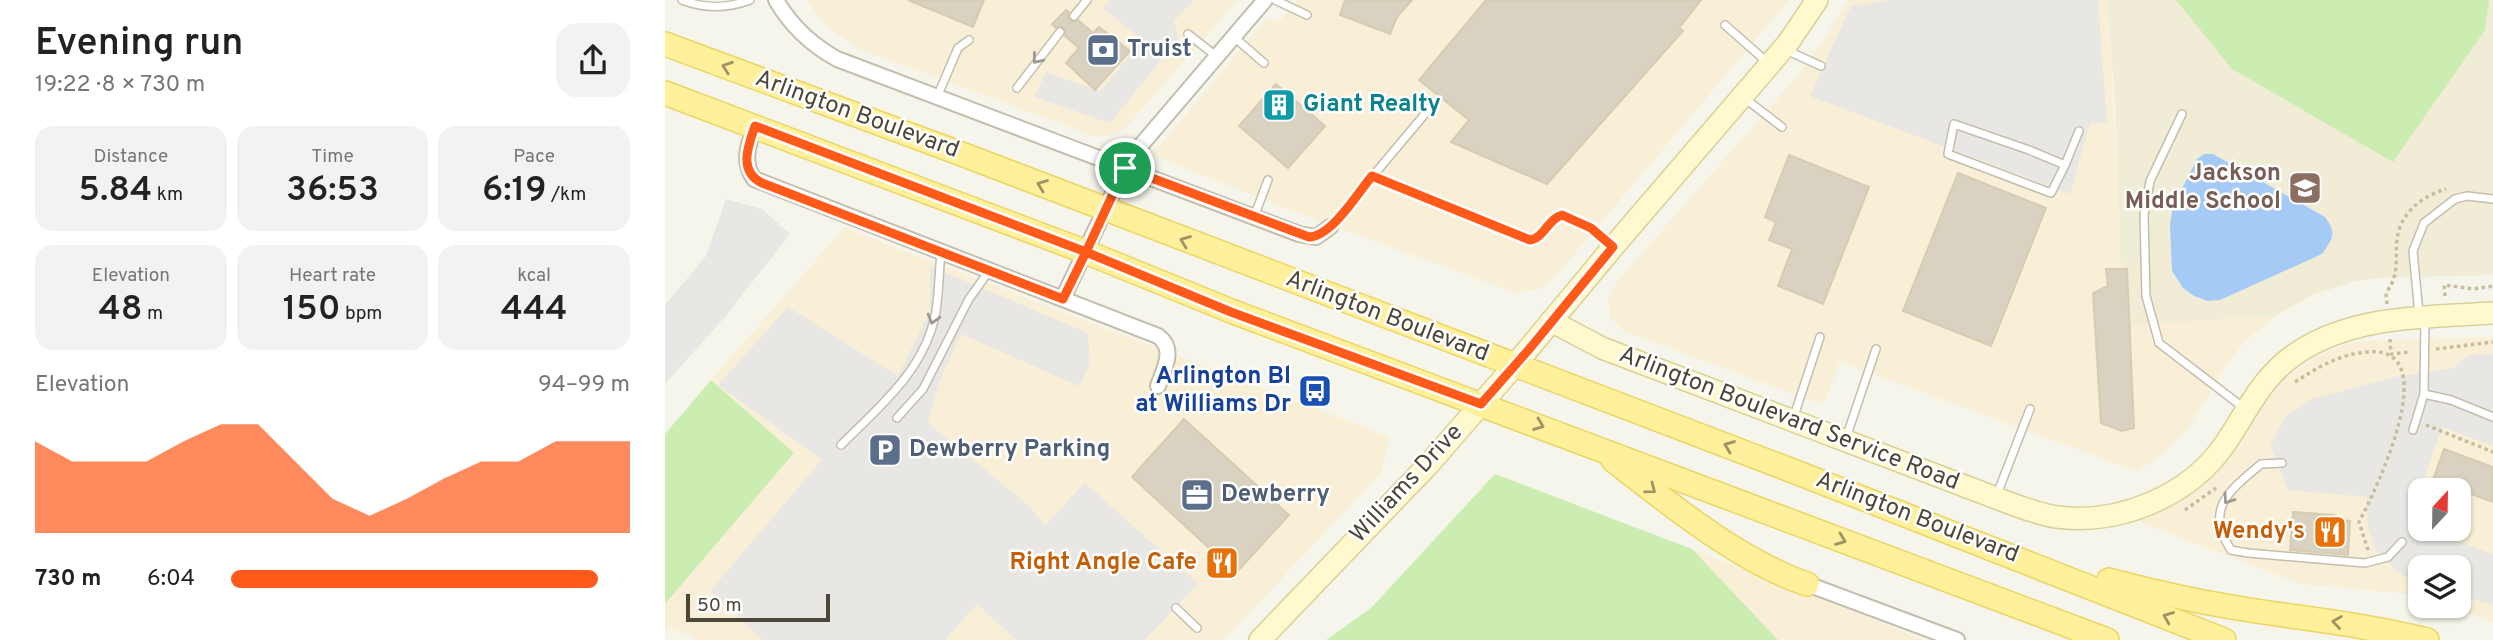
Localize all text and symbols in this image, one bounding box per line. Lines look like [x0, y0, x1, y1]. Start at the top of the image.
text: Evening run [35, 20, 243, 69]
button: share [556, 23, 630, 97]
bank icon: Truist [1084, 31, 1122, 69]
place label: Truist [1127, 35, 1192, 65]
one-way arrow [1033, 52, 1046, 64]
one-way arrow [722, 61, 734, 75]
street label: Arlington Boulevard [751, 64, 963, 166]
text: 19:22 · 8 × 730 m [35, 71, 205, 100]
building icon: Giant Realty [1260, 86, 1298, 124]
place label: Giant Realty [1303, 90, 1441, 120]
pin [1095, 138, 1155, 198]
text: Distance [94, 145, 168, 169]
text: Time [311, 145, 354, 169]
text: Pace [513, 145, 555, 169]
icon: arrive [1106, 149, 1144, 187]
place label: Jackson Middle School [2125, 159, 2281, 217]
text: 5.84 [79, 169, 152, 213]
text: 36:53 [286, 169, 379, 213]
text: 6:19 [482, 169, 547, 213]
school or university icon: Jackson Middle School [2286, 169, 2324, 207]
one-way arrow [1036, 179, 1048, 193]
text: km [152, 183, 183, 207]
text: /km [547, 183, 586, 207]
one-way arrow [1180, 235, 1192, 249]
text: Elevation [92, 264, 170, 288]
text: Heart rate [289, 264, 376, 288]
text: kcal [517, 264, 551, 288]
street label: Arlington Boulevard [1281, 264, 1493, 370]
text: 48 [99, 288, 143, 332]
text: 150 [283, 288, 341, 332]
text: 444 [501, 288, 568, 332]
text: m [143, 302, 163, 326]
text: bpm [341, 302, 382, 326]
one-way arrow [926, 313, 941, 325]
street label: Arlington Boulevard Service Road [1615, 340, 1963, 498]
place label: Arlington Bl at Williams Dr [1135, 362, 1291, 420]
text: Elevation [35, 371, 130, 400]
text: 94–99 m [538, 371, 630, 400]
bus stop icon: Arlington Bl at Williams Dr [1296, 372, 1334, 410]
one-way arrow [1532, 417, 1544, 431]
street label: Williams Drive [1344, 418, 1470, 550]
parking icon: Dewberry Parking [866, 431, 904, 469]
place label: Dewberry Parking [909, 435, 1110, 465]
one-way arrow [1724, 441, 1736, 455]
street label: Arlington Boulevard [1811, 465, 2023, 571]
office icon: Dewberry [1178, 476, 1216, 514]
north arrow [2408, 478, 2471, 541]
map controls [2408, 478, 2471, 618]
place label: Dewberry [1221, 480, 1330, 510]
one-way arrow [1643, 481, 1655, 494]
one-way arrow [2224, 491, 2236, 504]
restaurant icon: Wendy's [2311, 513, 2349, 551]
place label: Wendy's [2213, 517, 2305, 547]
one-way arrow [1835, 532, 1847, 546]
restaurant icon: Right Angle Cafe [1203, 544, 1241, 582]
place label: Right Angle Cafe [1009, 548, 1197, 578]
button: layers [2408, 555, 2471, 618]
text: 730 m [35, 565, 101, 594]
text: 6:04 [147, 565, 195, 594]
scale bar [686, 591, 829, 623]
text: 50 m [697, 594, 742, 618]
one-way arrow [2162, 611, 2174, 625]
one-way arrow [2331, 615, 2342, 630]

